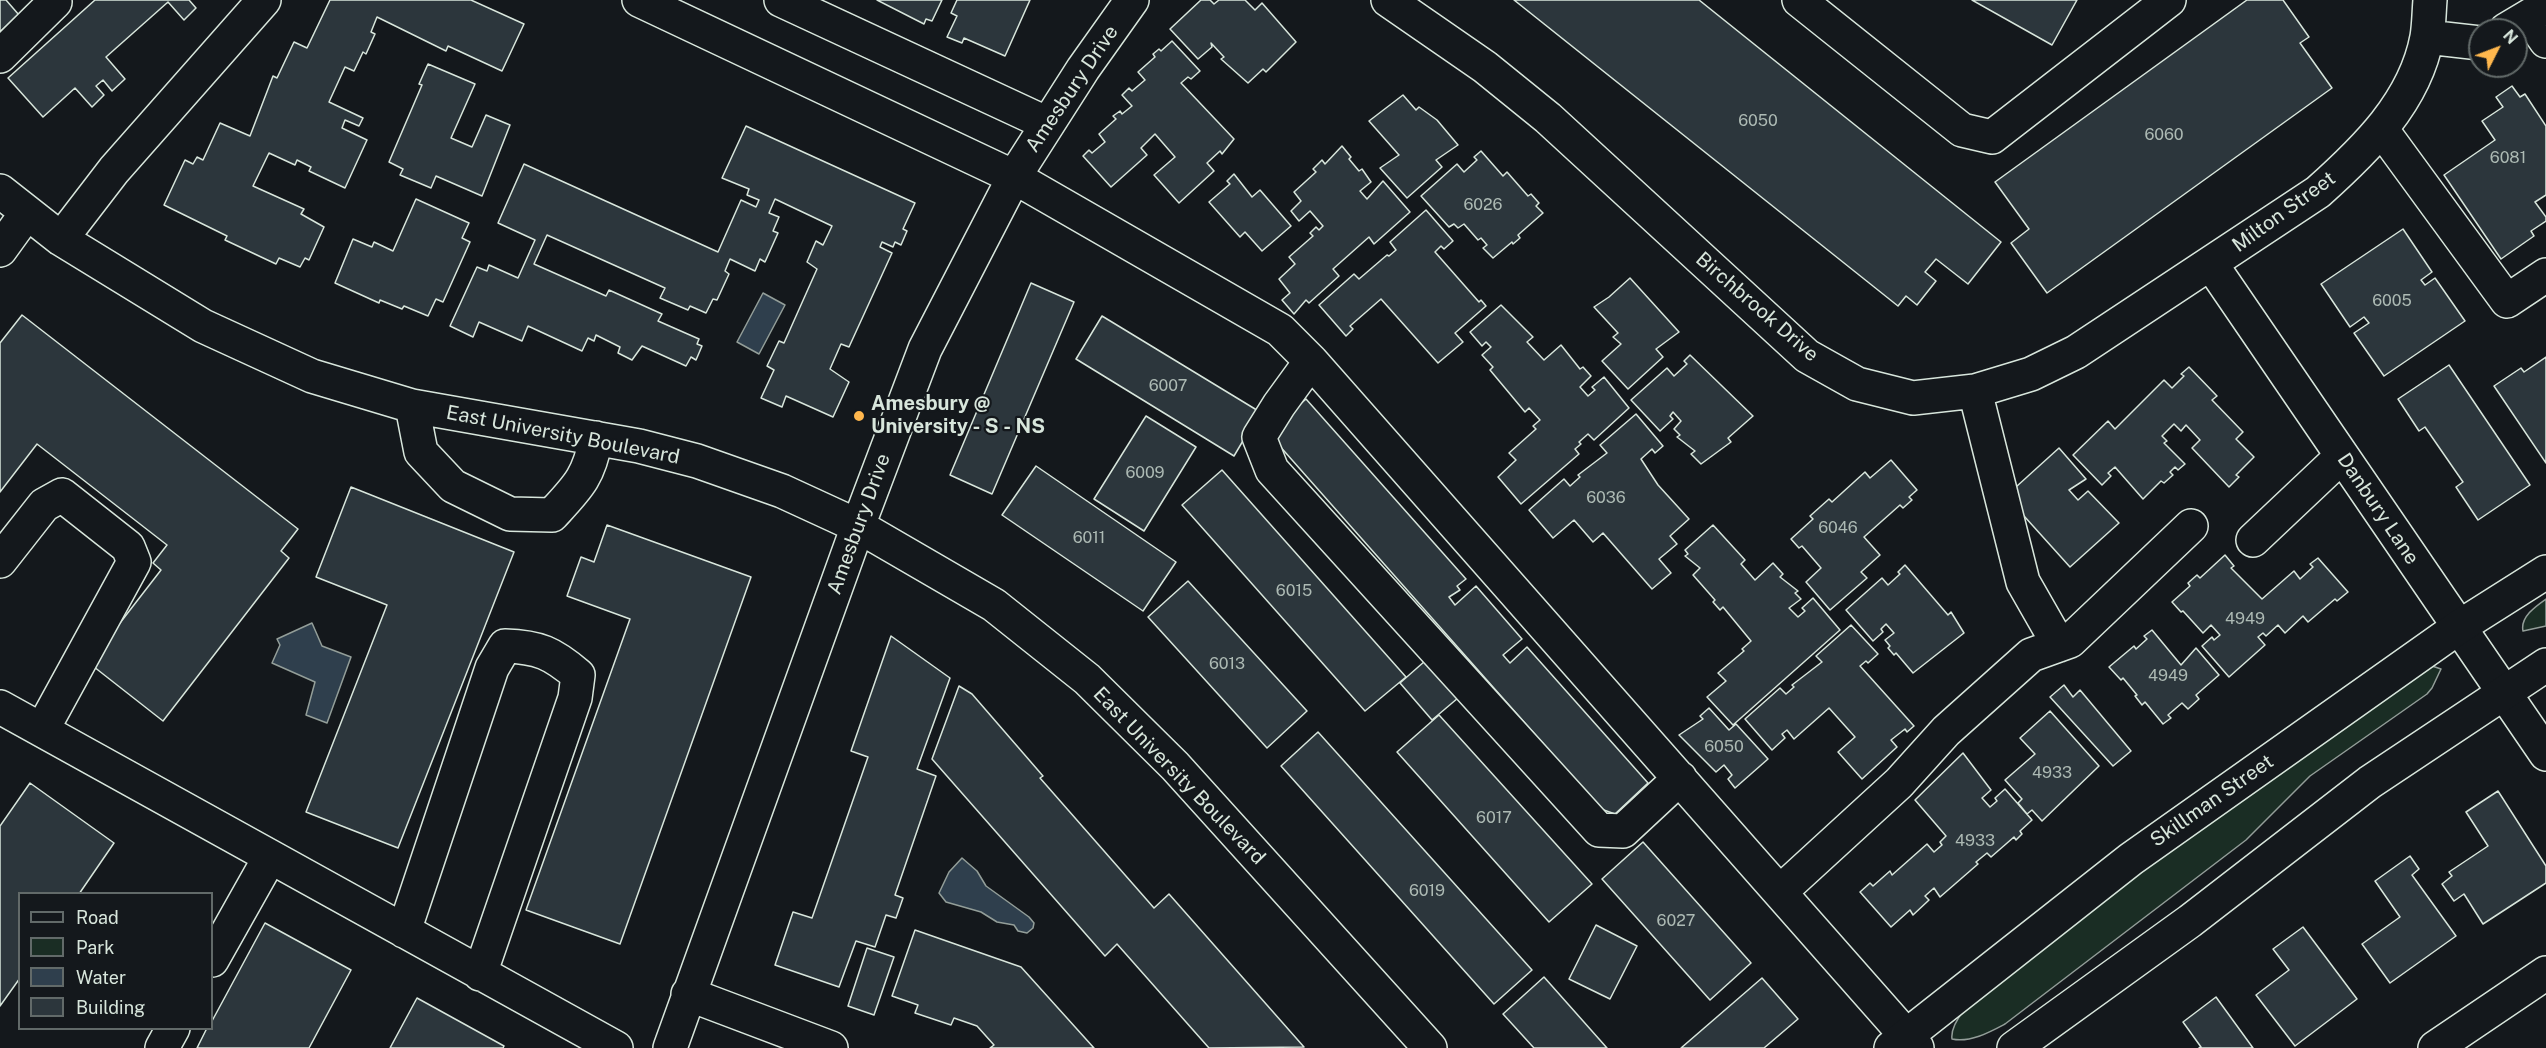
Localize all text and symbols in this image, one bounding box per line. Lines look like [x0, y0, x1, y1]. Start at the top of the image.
north arrow [2468, 18, 2528, 78]
street label: Amesbury Drive [1021, 21, 1123, 157]
text: N [2499, 26, 2522, 48]
house number: 6050 [1738, 111, 1778, 131]
house number: 6060 [2144, 125, 2184, 145]
house number: 6081 [2490, 148, 2526, 168]
street label: Milton Street [2228, 167, 2340, 257]
house number: 6026 [1463, 195, 1503, 215]
street label: Birchbrook Drive [1691, 247, 1823, 367]
house number: 6005 [2372, 291, 2412, 311]
house number: 6007 [1149, 376, 1187, 396]
place label: Amesbury @ University - S - NS [871, 392, 1045, 439]
street label: East University Boulevard [444, 401, 682, 469]
marker: Amesbury @ University - S - NS [852, 409, 866, 423]
street label: Danbury Lane [2332, 449, 2424, 569]
street label: Amesbury Drive [822, 450, 896, 598]
house number: 6009 [1125, 463, 1165, 483]
house number: 6036 [1586, 488, 1626, 508]
house number: 6046 [1818, 518, 1858, 538]
house number: 6011 [1073, 528, 1105, 548]
house number: 6015 [1276, 581, 1312, 601]
house number: 4949 [2225, 609, 2265, 629]
house number: 6013 [1209, 654, 1245, 674]
house number: 4949 [2148, 666, 2188, 686]
street label: East University Boulevard [1088, 682, 1270, 870]
house number: 6050 [1704, 737, 1744, 757]
street label: Skillman Street [2146, 750, 2278, 852]
house number: 4933 [2032, 763, 2072, 783]
house number: 6017 [1476, 808, 1512, 828]
house number: 4933 [1955, 831, 1995, 851]
house number: 6019 [1409, 881, 1445, 901]
legend [18, 892, 213, 1030]
text: Road [76, 907, 119, 928]
house number: 6027 [1657, 911, 1695, 931]
text: Park [76, 937, 114, 958]
text: Water [76, 967, 126, 988]
text: Building [76, 997, 145, 1018]

